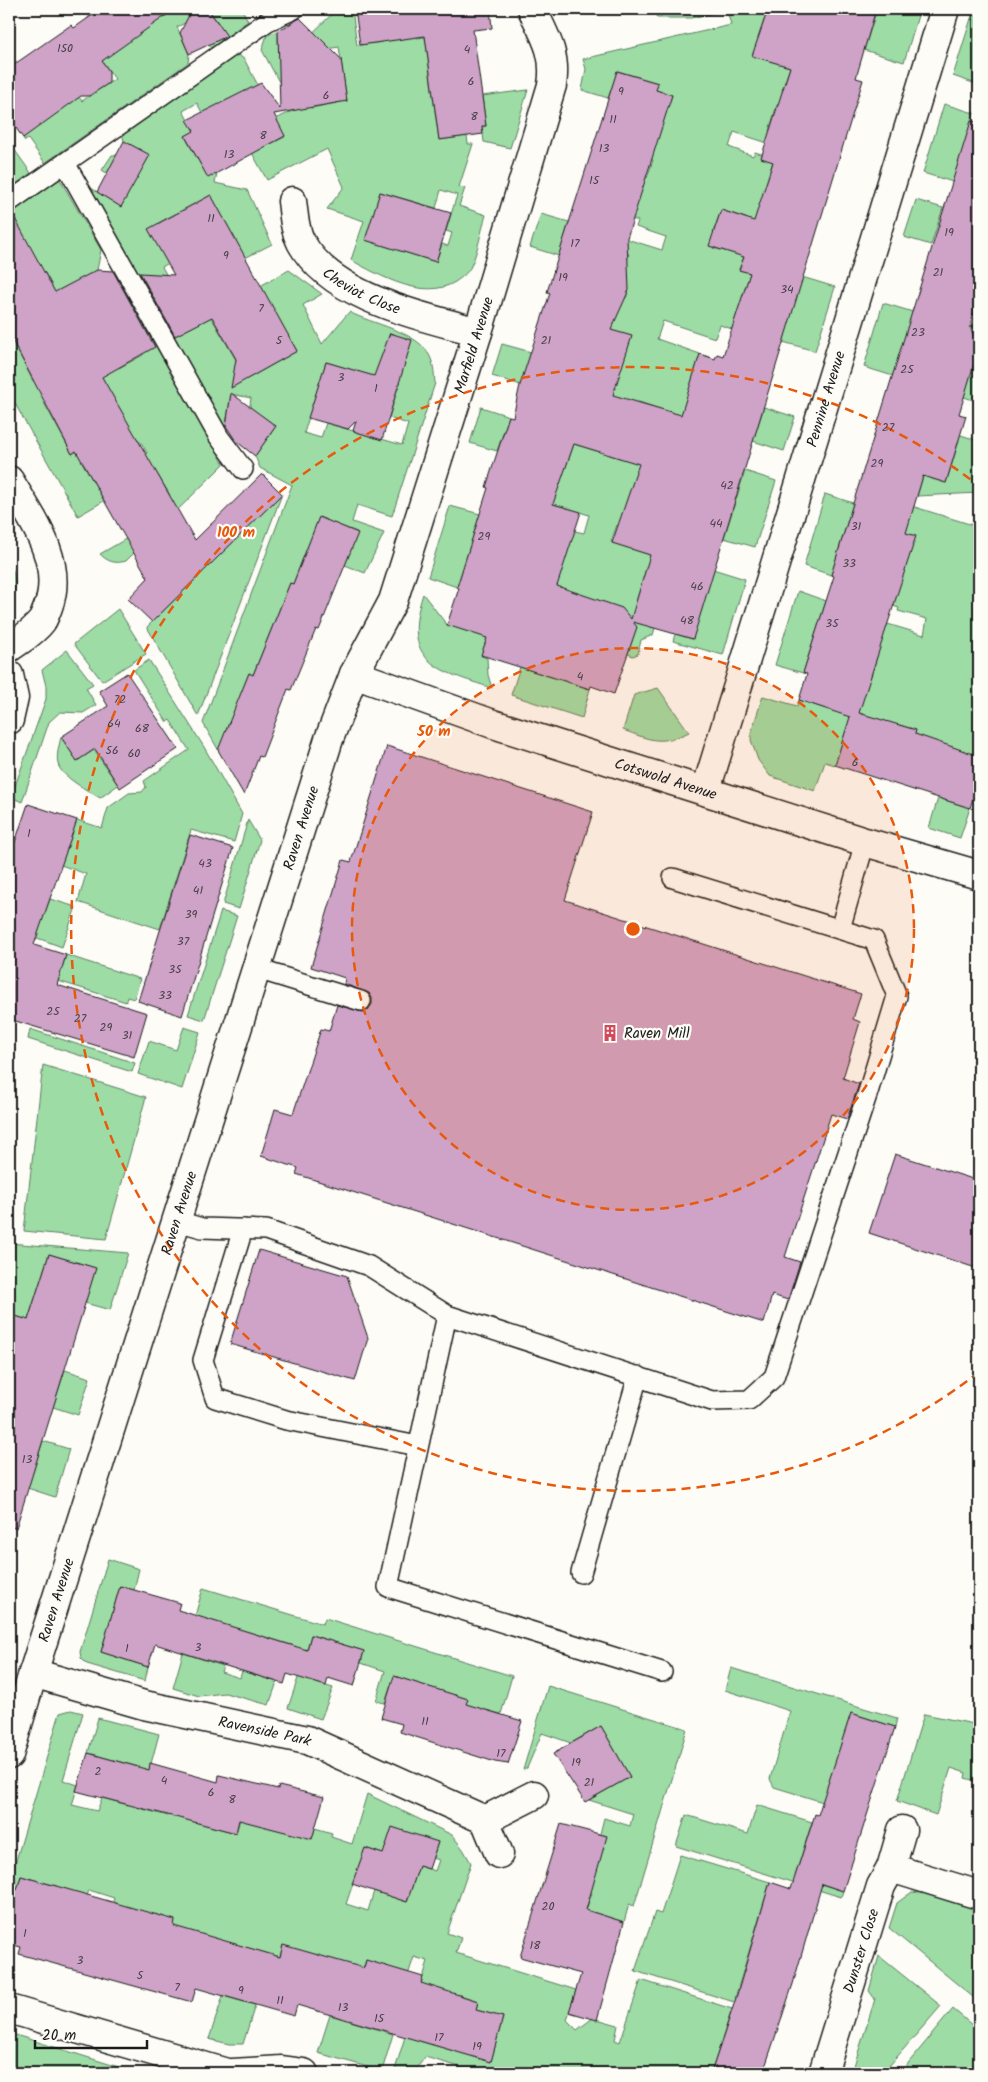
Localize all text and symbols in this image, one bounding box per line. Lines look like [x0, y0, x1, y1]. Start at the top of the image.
house number: 150 [57, 39, 73, 58]
house number: 4 [464, 40, 471, 59]
house number: 6 [468, 72, 474, 91]
house number: 9 [618, 82, 624, 101]
house number: 6 [323, 86, 329, 105]
house number: 8 [470, 107, 478, 126]
house number: 11 [609, 110, 617, 129]
house number: 8 [259, 126, 267, 145]
house number: 13 [599, 139, 609, 158]
house number: 13 [224, 145, 234, 164]
house number: 15 [589, 171, 601, 190]
house number: 11 [207, 209, 215, 228]
house number: 19 [944, 223, 954, 242]
house number: 17 [570, 234, 580, 253]
house number: 9 [223, 246, 229, 265]
street label: Cheviot Close [316, 262, 404, 322]
house number: 21 [933, 263, 944, 282]
house number: 19 [558, 268, 568, 287]
house number: 34 [780, 280, 794, 299]
street label: Marfield Avenue [448, 294, 501, 397]
house number: 7 [258, 299, 264, 318]
house number: 23 [911, 323, 925, 342]
house number: 5 [276, 331, 284, 350]
house number: 21 [541, 331, 552, 350]
street label: Pennine Avenue [801, 348, 853, 450]
house number: 25 [900, 360, 915, 379]
house number: 3 [338, 368, 345, 387]
house number: 1 [374, 379, 378, 398]
house number: 27 [882, 418, 895, 437]
house number: 29 [871, 454, 884, 473]
house number: 42 [720, 476, 734, 495]
house number: 44 [709, 514, 723, 533]
house number: 31 [851, 517, 862, 536]
text: 100 m [217, 521, 255, 545]
house number: 29 [478, 527, 491, 546]
house number: 33 [842, 554, 856, 573]
house number: 46 [690, 577, 704, 596]
house number: 48 [680, 611, 695, 630]
house number: 35 [825, 614, 840, 633]
house number: 4 [577, 667, 584, 686]
house number: 72 [114, 690, 126, 709]
house number: 64 [107, 714, 121, 733]
house number: 68 [135, 719, 150, 738]
text: 50 m [416, 720, 451, 744]
house number: 56 [105, 741, 119, 760]
house number: 60 [128, 744, 140, 763]
street label: Cotswold Avenue [611, 752, 720, 807]
house number: 6 [852, 753, 858, 772]
street label: Raven Avenue [277, 783, 326, 873]
house number: 1 [27, 824, 31, 843]
house number: 43 [198, 854, 212, 873]
house number: 41 [193, 881, 203, 900]
house number: 39 [185, 905, 197, 924]
centre of rings [624, 920, 642, 938]
house number: 37 [177, 932, 190, 951]
house number: 35 [168, 960, 183, 979]
house number: 33 [158, 986, 172, 1005]
house number: 25 [46, 1002, 61, 1021]
house number: 27 [74, 1009, 87, 1028]
house number: 29 [100, 1018, 113, 1037]
place label: Raven Mill [624, 1022, 690, 1046]
building icon: Raven Mill [600, 1023, 620, 1043]
house number: 31 [122, 1026, 133, 1045]
street label: Raven Avenue [155, 1168, 204, 1258]
house number: 13 [22, 1450, 32, 1469]
street label: Raven Avenue [32, 1555, 82, 1645]
house number: 3 [195, 1638, 202, 1657]
house number: 1 [125, 1639, 129, 1658]
street label: Ravenside Park [216, 1710, 316, 1754]
house number: 11 [421, 1712, 429, 1731]
house number: 17 [496, 1744, 506, 1763]
house number: 19 [571, 1753, 581, 1772]
house number: 2 [95, 1762, 102, 1781]
house number: 4 [161, 1771, 168, 1790]
house number: 21 [584, 1773, 595, 1792]
house number: 6 [208, 1783, 214, 1802]
house number: 8 [228, 1790, 236, 1809]
house number: 20 [542, 1897, 554, 1916]
street label: Dunster Close [837, 1905, 886, 1996]
house number: 1 [23, 1924, 27, 1943]
house number: 18 [530, 1936, 541, 1955]
house number: 3 [77, 1951, 84, 1970]
house number: 5 [137, 1966, 145, 1985]
house number: 7 [174, 1978, 180, 1997]
house number: 9 [238, 1981, 244, 2000]
house number: 11 [276, 1991, 284, 2010]
house number: 13 [338, 1998, 348, 2017]
house number: 15 [374, 2009, 386, 2028]
scale bar [35, 2017, 148, 2049]
text: 20 m [42, 2024, 76, 2048]
house number: 17 [434, 2028, 444, 2047]
house number: 19 [472, 2037, 482, 2056]

